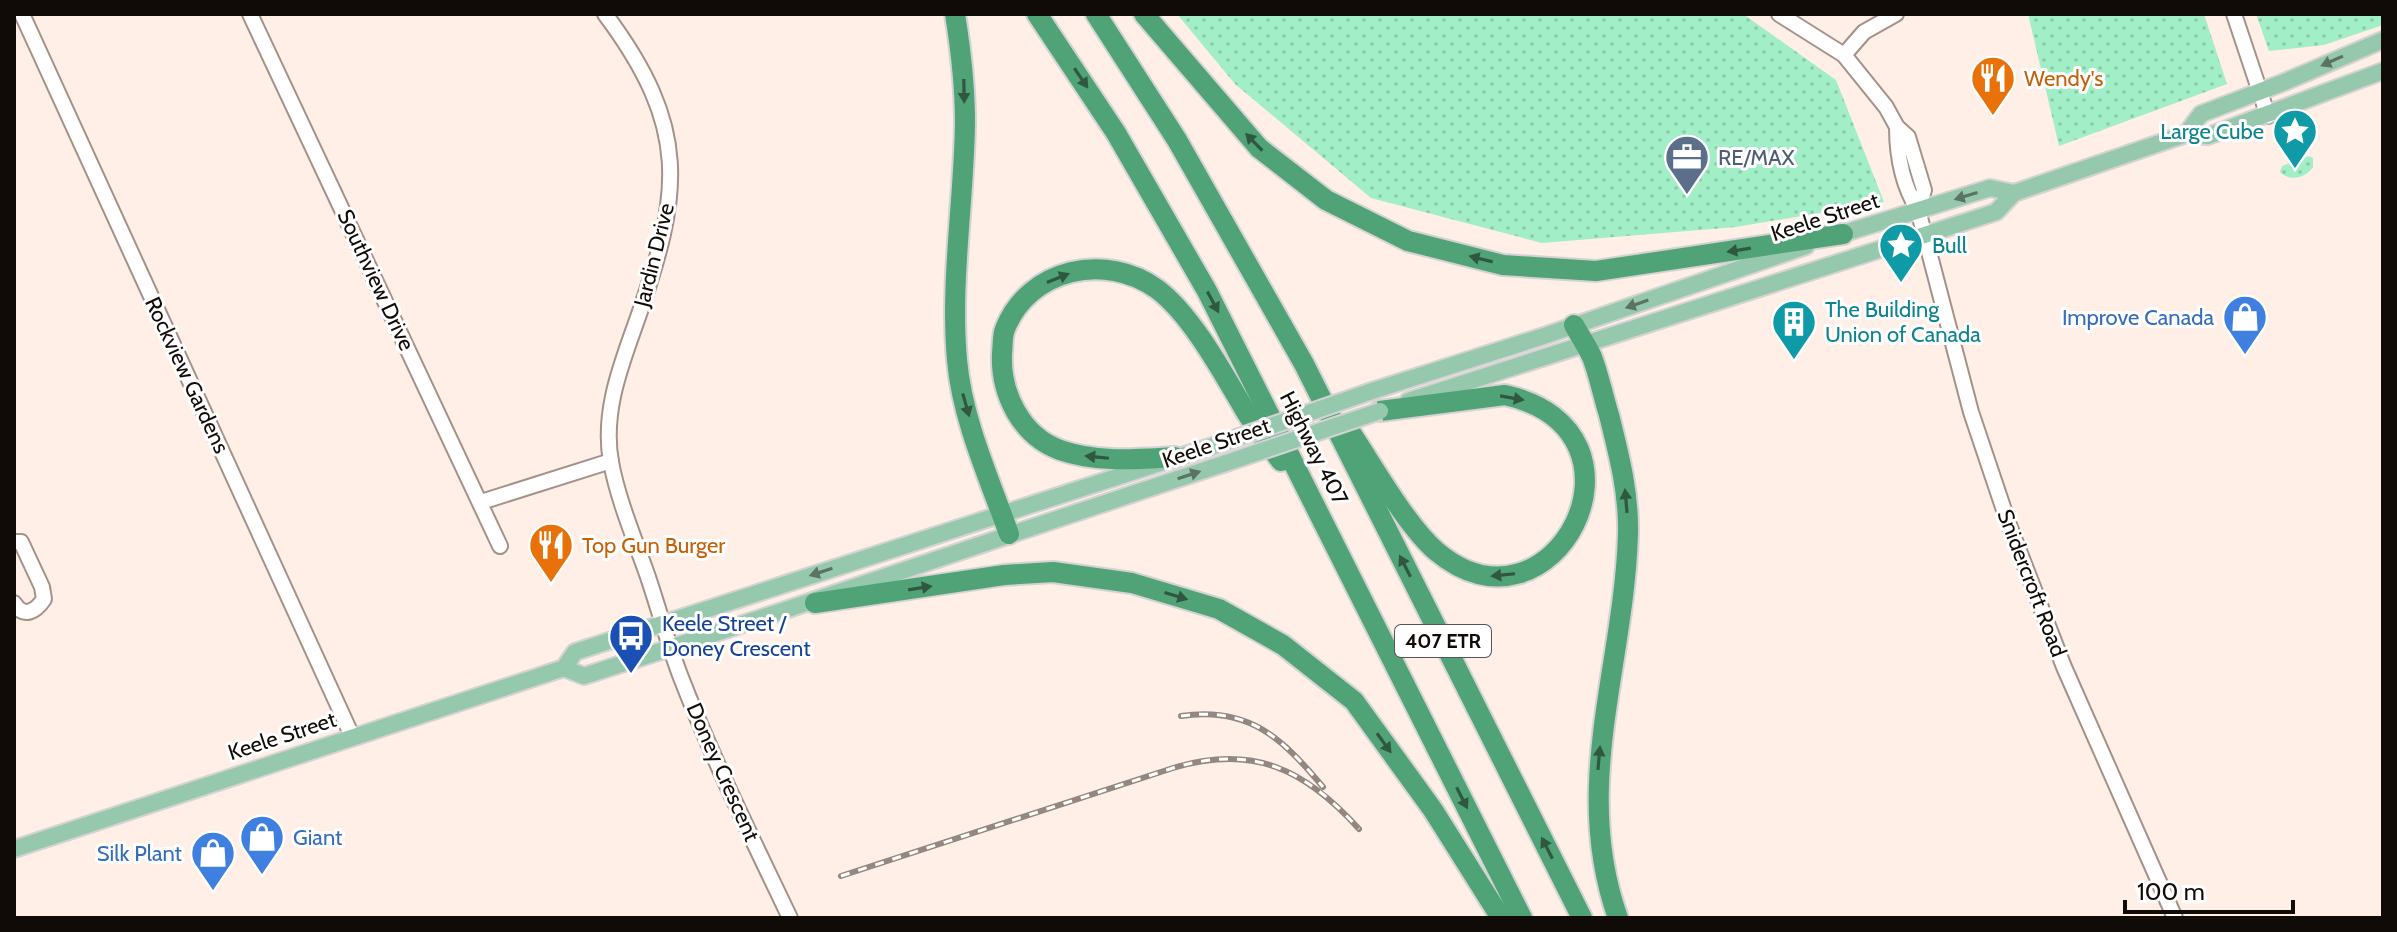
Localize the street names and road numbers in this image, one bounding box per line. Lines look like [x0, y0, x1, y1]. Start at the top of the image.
street label: Keele Street [1768, 187, 1883, 247]
street label: Jardin Drive [628, 200, 680, 311]
street label: Southview Drive [332, 205, 420, 355]
street label: Rockview Gardens [139, 293, 235, 457]
street label: Highway 407 [1274, 387, 1354, 509]
street label: Keele Street [1159, 412, 1274, 474]
street label: Snidercroft Road [1991, 505, 2073, 661]
road number: 407 ETR [1395, 625, 1491, 657]
street label: Doney Crescent [680, 699, 766, 846]
street label: Keele Street [225, 706, 340, 766]

